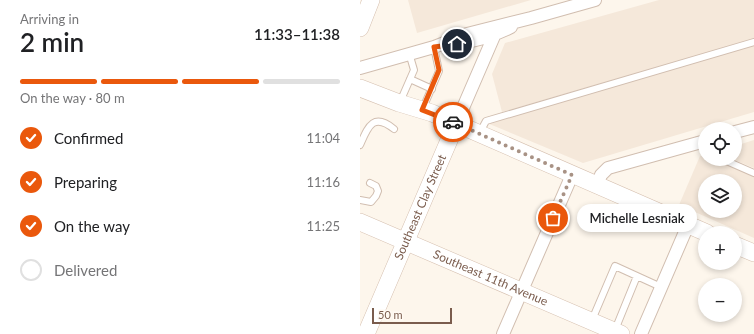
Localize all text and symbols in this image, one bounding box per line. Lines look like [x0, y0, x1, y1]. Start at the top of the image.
text: Arriving in [20, 11, 79, 27]
text: 11:33–11:38 [254, 25, 340, 43]
text: 2 min [20, 26, 84, 58]
pin [440, 27, 474, 61]
icon: home [446, 33, 468, 55]
text: On the way · 80 m [20, 90, 125, 106]
courier [433, 102, 473, 142]
icon: car [442, 111, 464, 133]
map controls [698, 122, 742, 322]
button: locate [698, 122, 742, 166]
icon: check [20, 127, 42, 149]
text: Confirmed [54, 129, 123, 147]
text: 11:04 [307, 130, 340, 146]
street label: Southeast Clay Street [391, 151, 449, 262]
icon: check [20, 171, 42, 193]
text: Preparing [54, 173, 117, 191]
text: 11:16 [307, 174, 340, 190]
button: layers [698, 174, 742, 218]
pin [536, 201, 570, 235]
callout: Michelle Lesniak [577, 204, 697, 232]
icon: bag [542, 207, 564, 229]
text: Michelle Lesniak [590, 210, 684, 226]
icon: check [20, 215, 42, 237]
text: On the way [54, 217, 130, 235]
text: 11:25 [307, 218, 340, 234]
button: + [698, 226, 742, 270]
street label: Southeast 11th Avenue [431, 246, 550, 309]
text: Delivered [54, 261, 117, 279]
button: − [698, 278, 742, 322]
scale bar [372, 306, 452, 325]
text: 50 m [378, 308, 403, 321]

